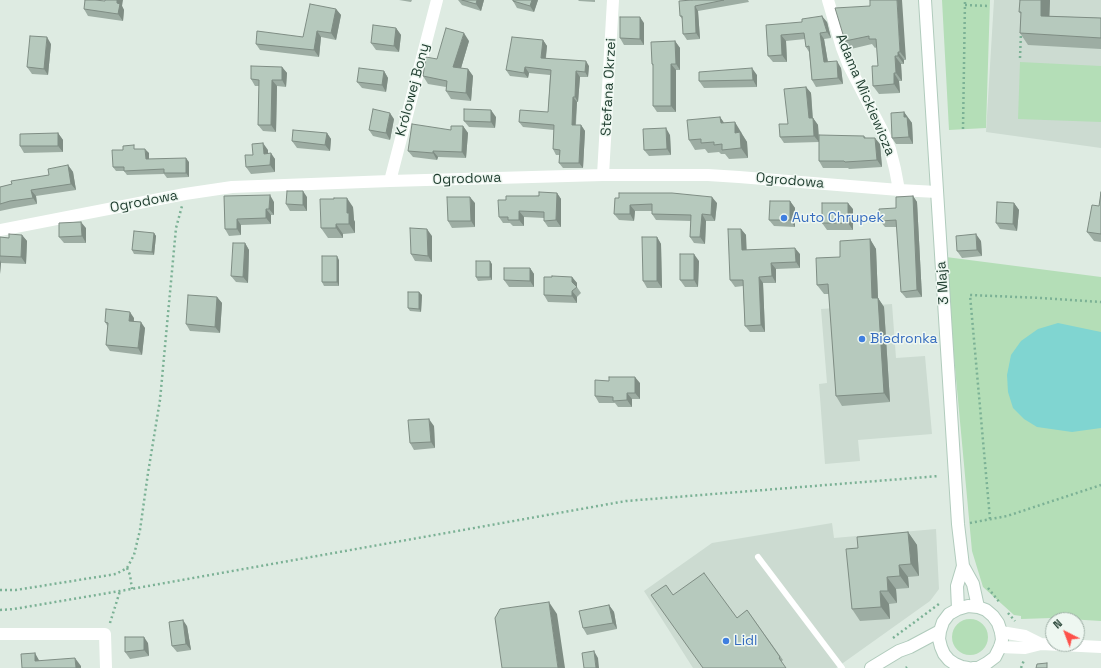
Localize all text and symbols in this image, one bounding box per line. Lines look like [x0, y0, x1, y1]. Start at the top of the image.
street label: Adama Mickiewicza [832, 32, 898, 158]
street label: Stefana Okrzei [598, 38, 620, 136]
street label: Królowej Bony [393, 42, 433, 138]
street label: Ogrodowa [432, 169, 502, 189]
street label: Ogrodowa [755, 170, 825, 192]
street label: Ogrodowa [109, 187, 179, 217]
place label: Auto Chrupek [792, 210, 884, 226]
marker: Auto Chrupek [779, 213, 789, 223]
street label: 3 Maja [933, 261, 953, 305]
place label: Biedronka [870, 331, 938, 347]
marker: Biedronka [857, 334, 867, 344]
north arrow [1045, 612, 1085, 652]
text: N [1050, 616, 1065, 631]
place label: Lidl [734, 633, 758, 649]
marker: Lidl [721, 636, 731, 646]

